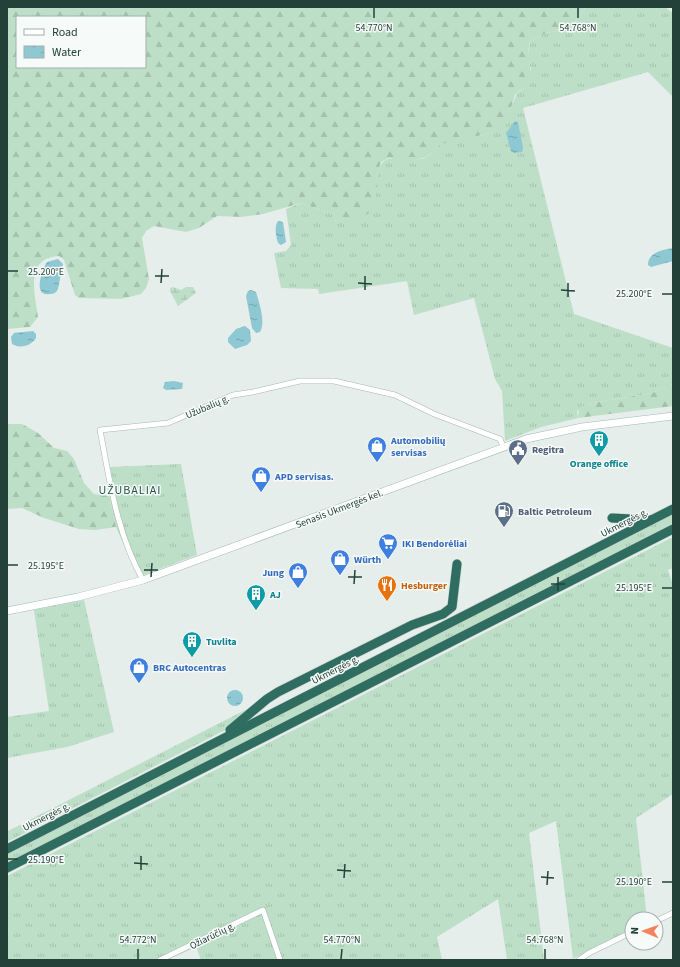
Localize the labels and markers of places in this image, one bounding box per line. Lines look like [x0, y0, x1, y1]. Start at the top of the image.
building icon: Orange office [588, 429, 610, 457]
place label: Automobilių servisas [390, 434, 446, 460]
shop icon: Automobilių servisas [366, 435, 388, 463]
public building icon: Regitra [507, 438, 529, 466]
place label: Regitra [532, 443, 564, 457]
place label: Orange office [570, 457, 628, 471]
shop icon: APD servisas. [250, 465, 272, 493]
place label: APD servisas. [274, 470, 334, 484]
fuel station icon: Baltic Petroleum [493, 500, 515, 528]
place label: Baltic Petroleum [518, 505, 592, 519]
supermarket icon: IKI Bendorėliai [377, 532, 399, 560]
place label: IKI Bendorėliai [402, 537, 467, 551]
shop icon: Würth [329, 548, 351, 576]
place label: Würth [354, 553, 382, 567]
shop icon: Jung [287, 561, 309, 589]
place label: Jung [262, 566, 285, 580]
restaurant icon: Hesburger [376, 574, 398, 602]
place label: Hesburger [401, 579, 447, 593]
building icon: AJ [245, 583, 267, 611]
place label: AJ [269, 588, 281, 602]
building icon: Tuvlita [181, 630, 203, 658]
place label: Tuvlita [206, 635, 237, 649]
shop icon: BRC Autocentras [128, 656, 150, 684]
place label: BRC Autocentras [153, 661, 227, 675]

